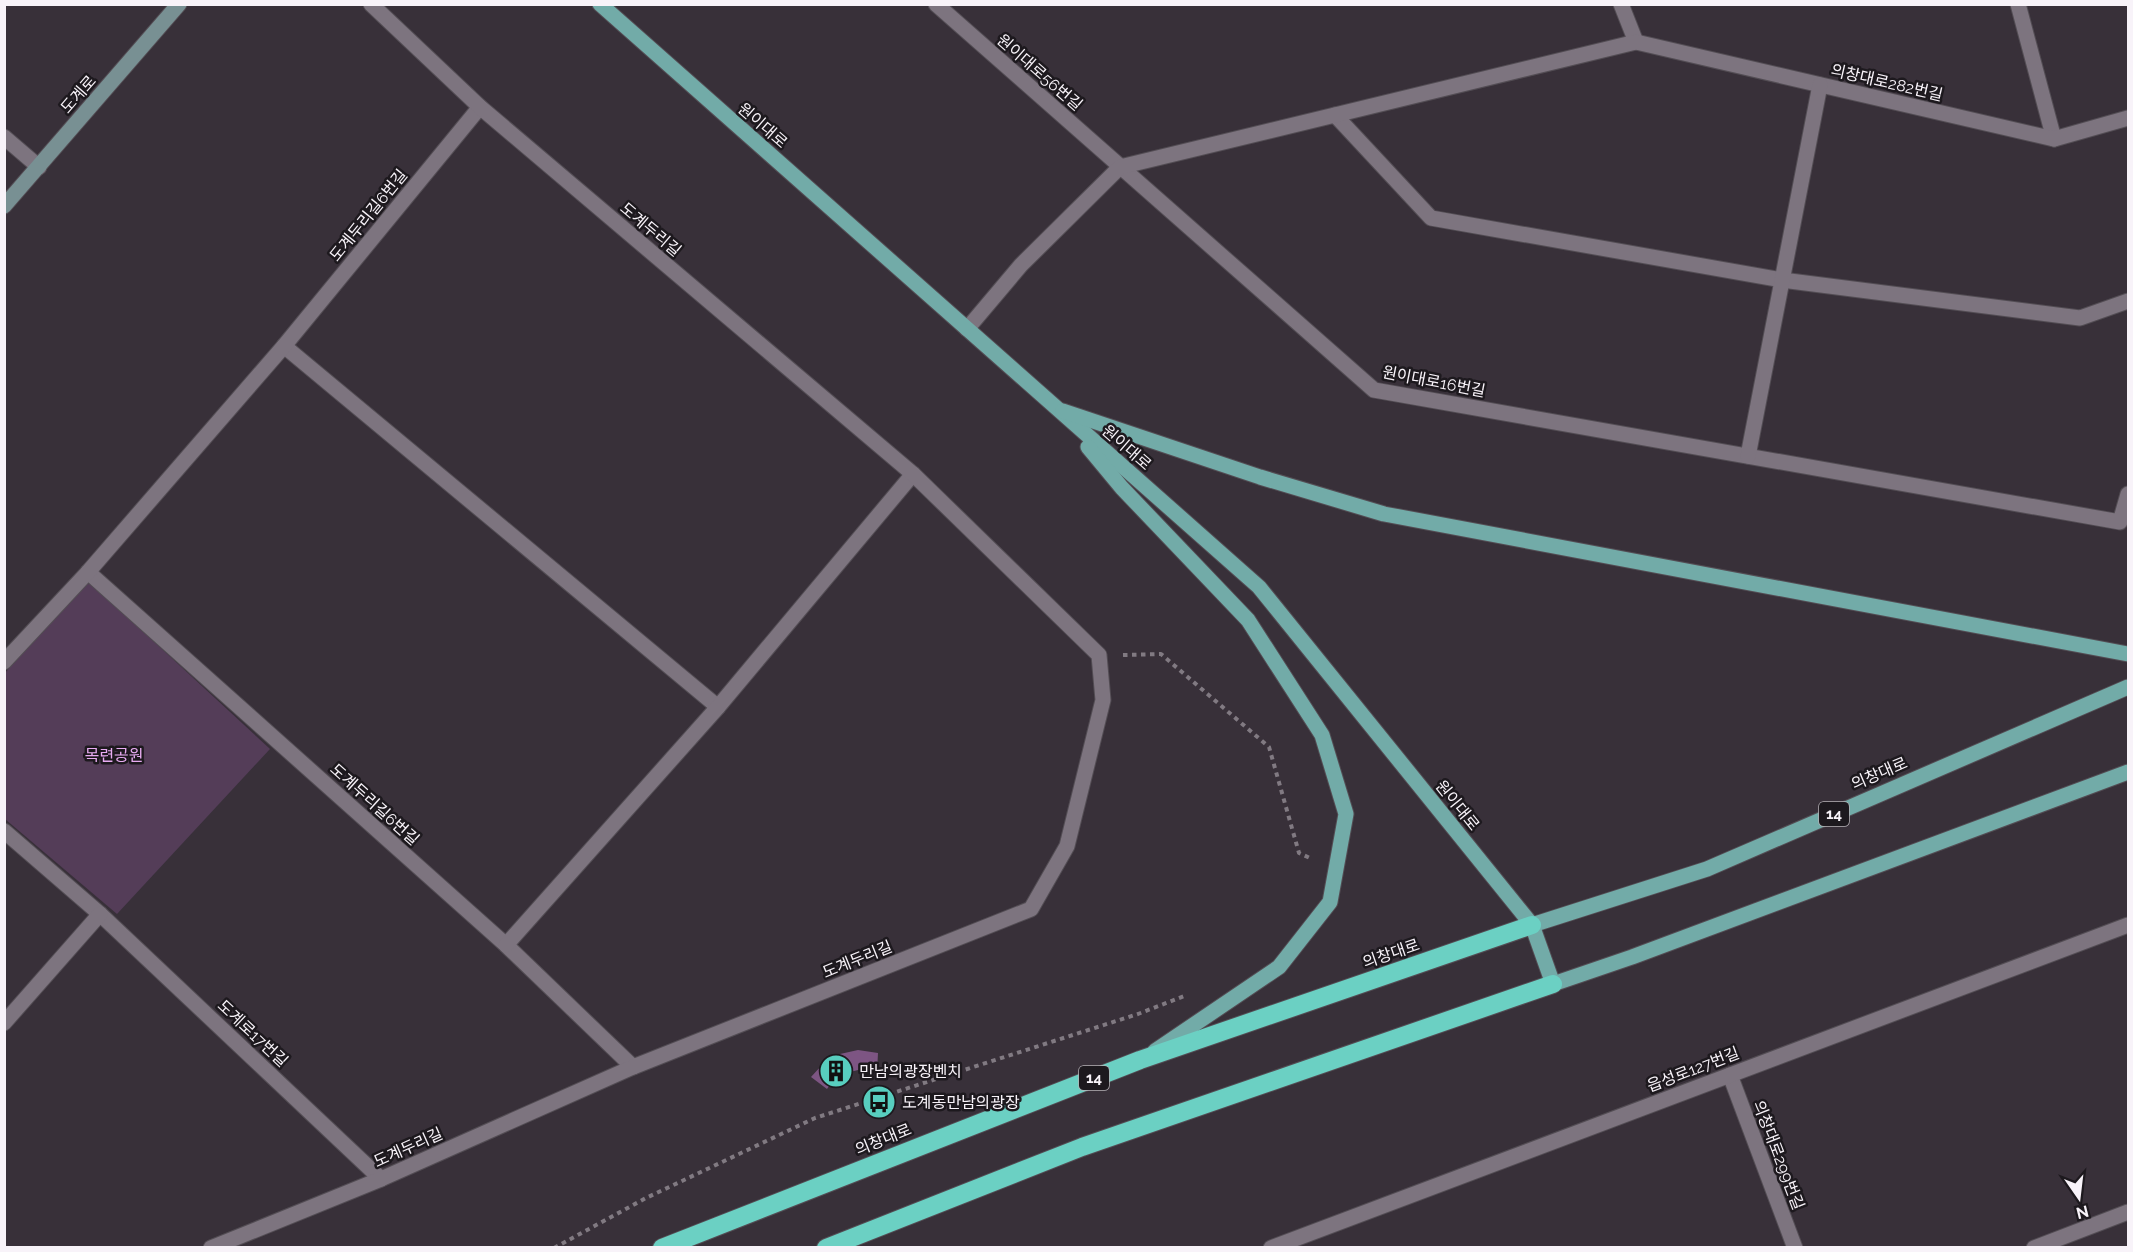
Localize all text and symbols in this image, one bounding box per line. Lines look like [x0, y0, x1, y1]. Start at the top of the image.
street label: 원이대로56번길 [993, 30, 1086, 115]
street label: 의창대로282번길 [1829, 60, 1945, 105]
street label: 도계로 [57, 71, 100, 117]
street label: 원이대로 [734, 99, 791, 152]
street label: 도계두리길6번길 [326, 166, 411, 265]
street label: 도계두리길 [616, 198, 685, 260]
street label: 원이대로16번길 [1381, 362, 1487, 401]
street label: 원이대로 [1098, 421, 1155, 474]
park label: 목련공원 [85, 746, 143, 765]
street label: 의창대로 [1848, 753, 1910, 794]
street label: 도계두리길6번길 [326, 760, 423, 849]
street label: 원이대로 [1432, 776, 1484, 834]
road number: 14 [1819, 802, 1849, 826]
street label: 의창대로 [1360, 935, 1422, 972]
street label: 도계두리길 [820, 937, 895, 982]
street label: 도계로17번길 [214, 996, 292, 1071]
street label: 읍성로127번길 [1644, 1043, 1742, 1096]
building icon: 만남의광장벤치 [818, 1053, 854, 1089]
place label: 만남의광장벤치 [859, 1062, 962, 1081]
road number: 14 [1079, 1066, 1109, 1090]
bus stop icon: 도계동만남의광장 [861, 1084, 897, 1120]
place label: 도계동만남의광장 [902, 1093, 1020, 1112]
street label: 의창대로299번길 [1749, 1098, 1808, 1212]
street label: 의창대로 [852, 1120, 914, 1159]
street label: 도계두리길 [371, 1124, 446, 1171]
north arrow [2049, 1168, 2109, 1228]
text: N [2074, 1201, 2091, 1223]

